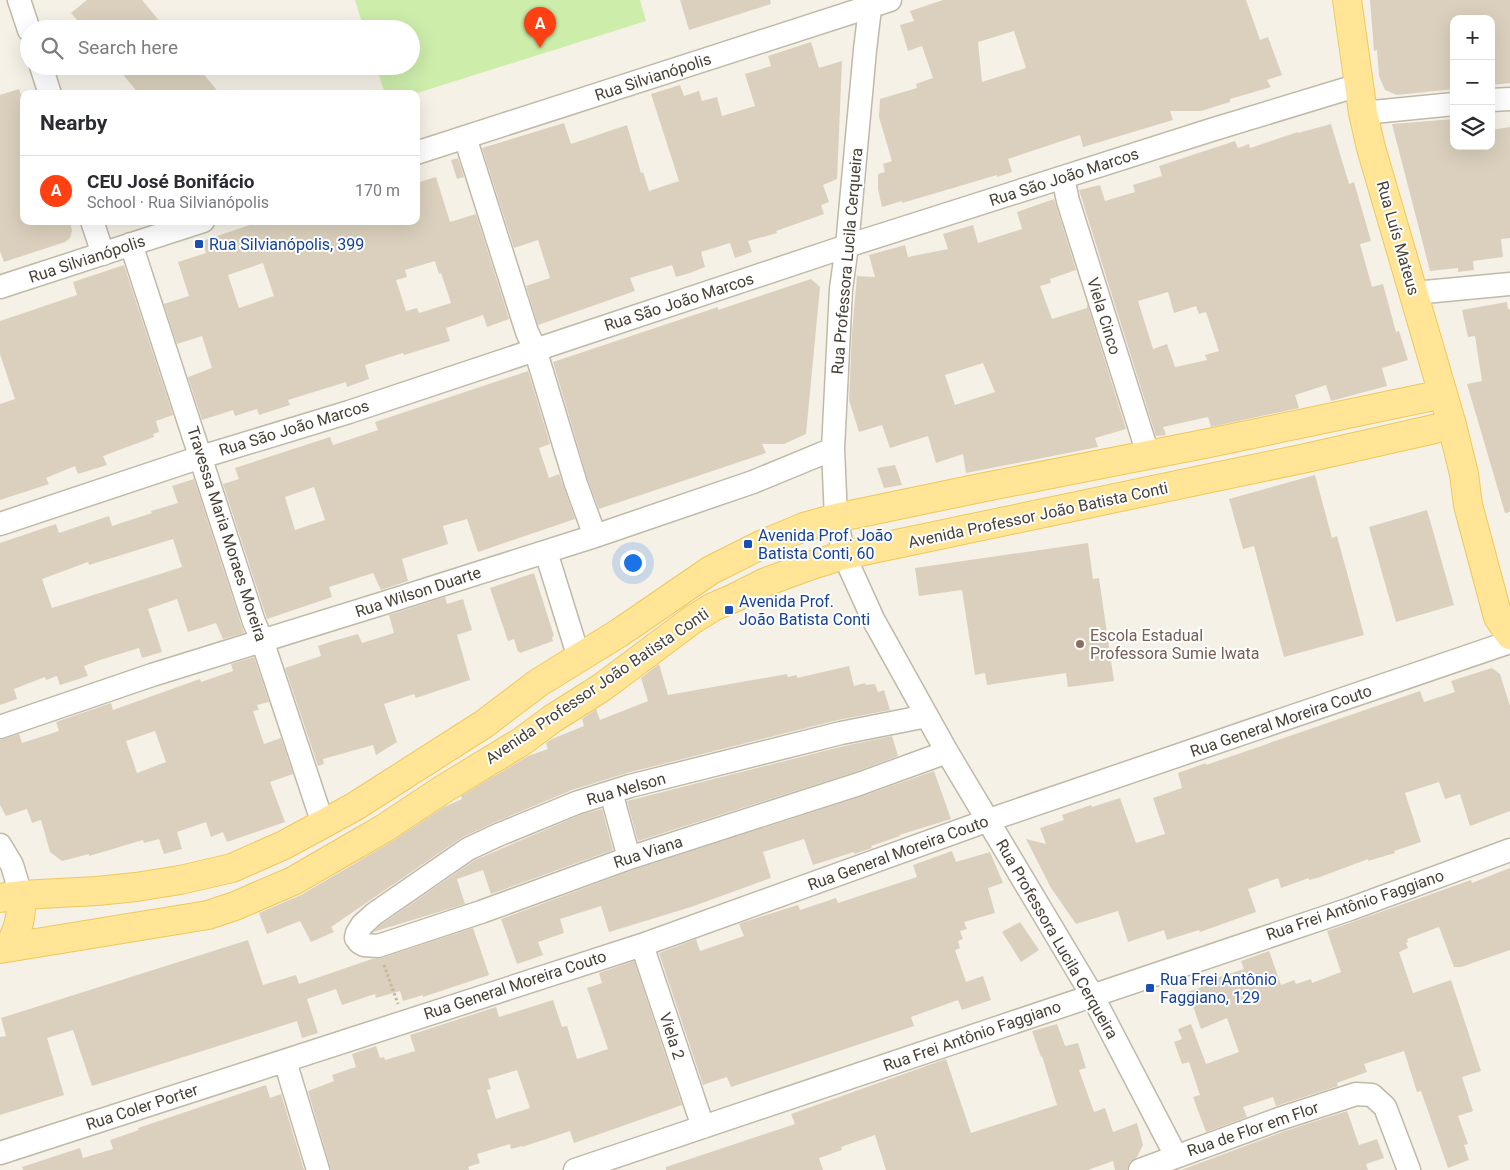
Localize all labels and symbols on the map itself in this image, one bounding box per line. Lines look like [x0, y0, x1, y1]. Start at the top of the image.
pin: A [524, 7, 556, 48]
street label: Rua Silvianópolis [592, 49, 714, 105]
street label: Rua São João Marcos [987, 144, 1141, 210]
street label: Rua Professora Lucila Cerqueira [828, 147, 866, 375]
street label: Rua Luís Mateus [1373, 179, 1423, 297]
street label: Rua Silvianópolis [26, 231, 148, 287]
place label: Rua Silvianópolis, 399 [209, 235, 364, 254]
marker: Rua Silvianópolis, 399 [193, 238, 205, 250]
street label: Rua São João Marcos [602, 269, 756, 335]
street label: Viela Cinco [1083, 275, 1125, 357]
street label: Rua São João Marcos [217, 396, 371, 460]
street label: Travessa Maria Moraes Moreira [183, 424, 271, 644]
street label: Avenida Professor João Batista Conti [906, 478, 1170, 552]
place label: Avenida Prof. João Batista Conti, 60 [758, 526, 893, 563]
marker: Avenida Prof. João Batista Conti, 60 [742, 538, 754, 550]
your location [620, 550, 646, 576]
street label: Rua Wilson Duarte [353, 563, 483, 621]
place label: Avenida Prof. João Batista Conti [739, 592, 870, 629]
street label: Avenida Professor João Batista Conti [482, 604, 712, 768]
marker: Avenida Prof. João Batista Conti [723, 604, 735, 616]
place label: Escola Estadual Professora Sumie Iwata [1090, 626, 1259, 663]
marker: Escola Estadual Professora Sumie Iwata [1074, 638, 1086, 650]
street label: Rua General Moreira Couto [1188, 681, 1374, 761]
street label: Rua Nelson [584, 769, 668, 809]
street label: Rua General Moreira Couto [805, 811, 991, 895]
street label: Rua Viana [611, 832, 685, 872]
street label: Rua Professora Lucila Cerqueira [992, 836, 1122, 1042]
street label: Rua Frei Antônio Faggiano [1264, 866, 1446, 944]
street label: Rua General Moreira Couto [421, 946, 609, 1024]
place label: Rua Frei Antônio Faggiano, 129 [1160, 970, 1277, 1007]
marker: Rua Frei Antônio Faggiano, 129 [1144, 982, 1156, 994]
street label: Rua Frei Antônio Faggiano [881, 997, 1063, 1075]
street label: Viela 2 [656, 1010, 688, 1062]
street label: Rua Coler Porter [84, 1080, 201, 1134]
street label: Rua de Flor em Flor [1185, 1097, 1322, 1160]

